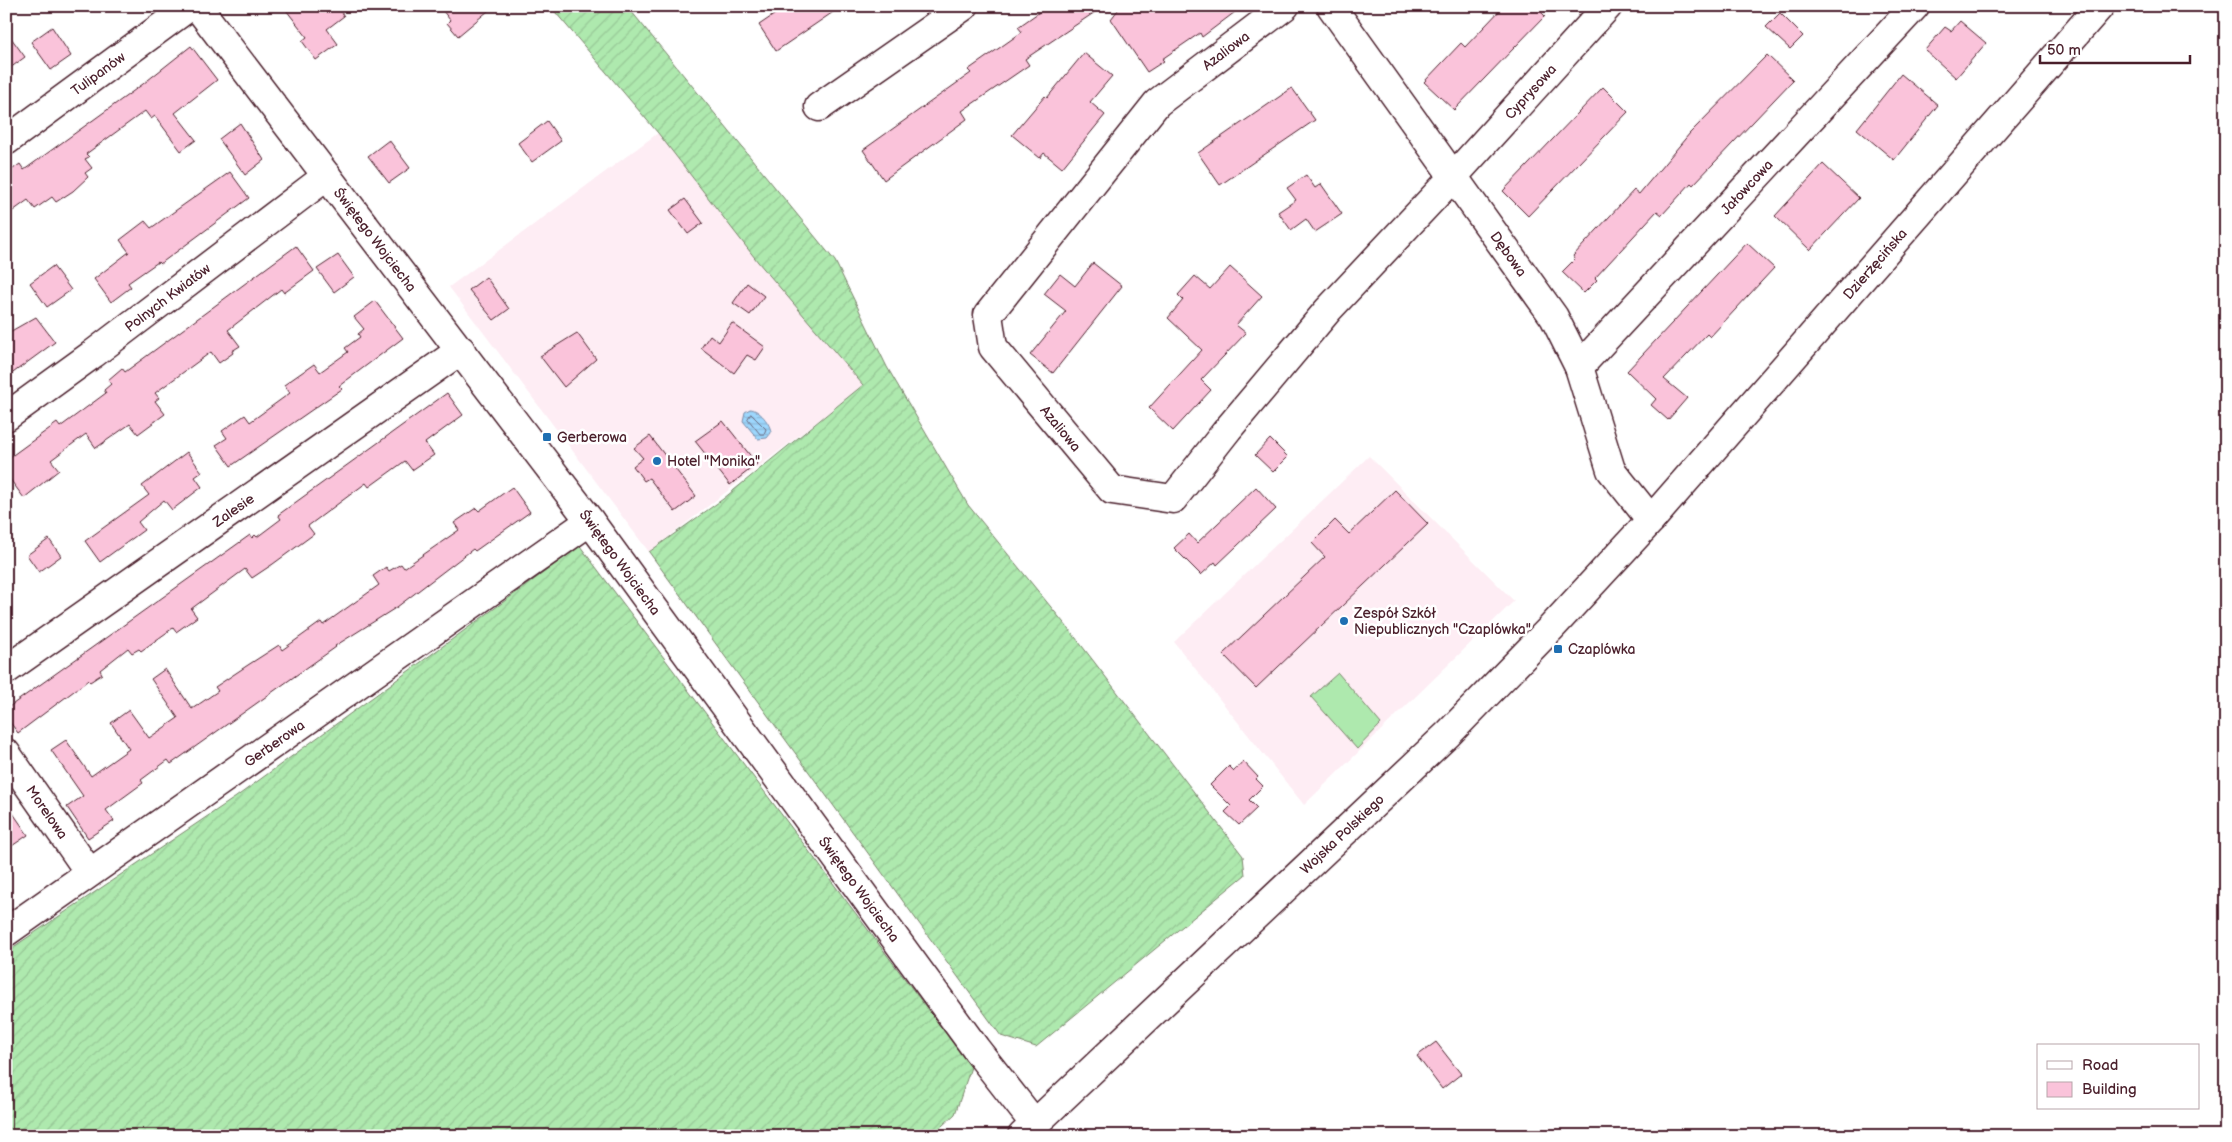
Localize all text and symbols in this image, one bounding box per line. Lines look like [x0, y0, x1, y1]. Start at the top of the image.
street label: Azaliowa [1199, 28, 1253, 74]
scale bar [2040, 32, 2190, 64]
text: 50 m [2047, 41, 2081, 60]
street label: Tulipanów [68, 48, 129, 99]
street label: Cyprysowa [1501, 61, 1560, 123]
street label: Jałowcowa [1717, 156, 1776, 218]
street label: Świętego Wojciecha [330, 184, 420, 295]
street label: Dzierżęcińska [1839, 225, 1910, 303]
street label: Dębowa [1487, 228, 1531, 280]
street label: Polnych Kwiatów [121, 259, 214, 335]
street label: Azaliowa [1037, 402, 1085, 455]
place label: Gerberowa [557, 429, 627, 446]
marker: Gerberowa [541, 431, 553, 443]
place label: Hotel "Monika" [667, 453, 760, 470]
marker: Hotel "Monika" [651, 455, 663, 467]
street label: Zalesie [209, 490, 257, 531]
street label: Świętego Wojciecha [576, 506, 664, 618]
place label: Zespół Szkół Niepublicznych "Czaplówka" [1353, 605, 1531, 638]
marker: Zespół Szkół Niepublicznych "Czaplówka" [1338, 615, 1350, 627]
place label: Czaplówka [1568, 641, 1635, 658]
marker: Czaplówka [1552, 643, 1564, 655]
street label: Gerberowa [241, 716, 308, 770]
street label: Morelowa [23, 782, 72, 842]
street label: Wojska Polskiego [1297, 790, 1388, 878]
street label: Świętego Wojciecha [815, 833, 903, 945]
legend [2037, 1044, 2200, 1110]
text: Road [2082, 1056, 2118, 1075]
text: Building [2082, 1080, 2137, 1099]

